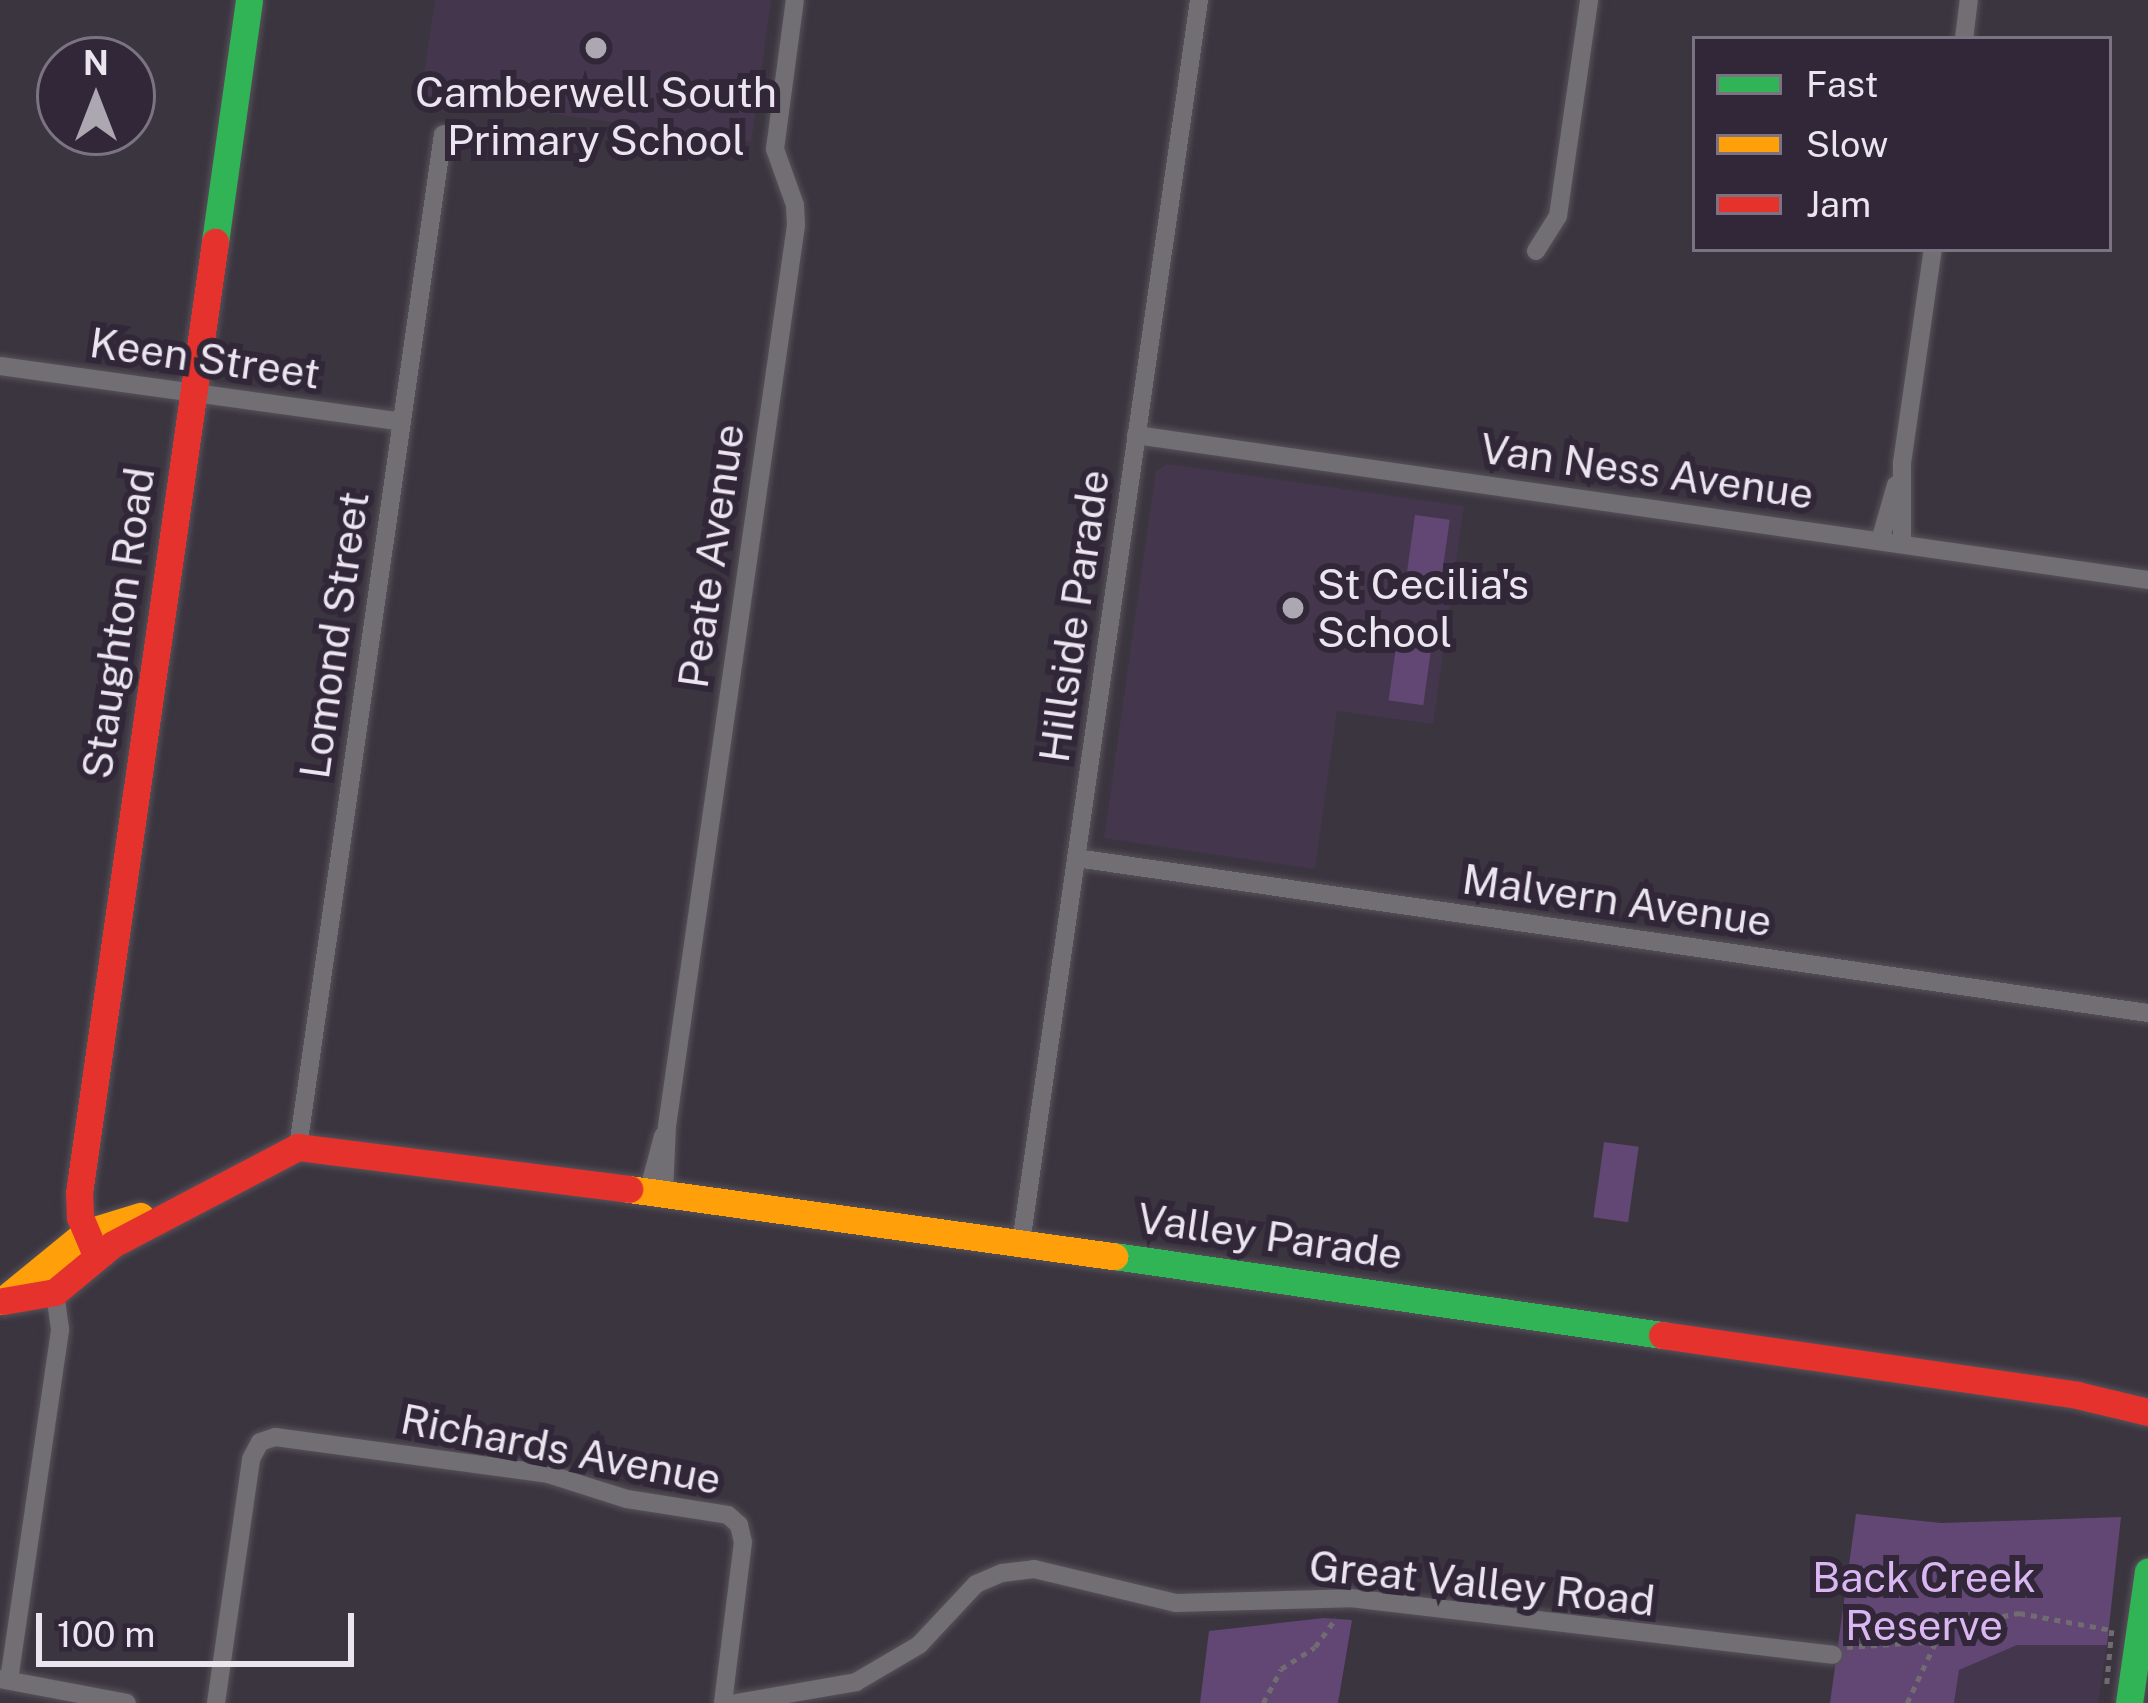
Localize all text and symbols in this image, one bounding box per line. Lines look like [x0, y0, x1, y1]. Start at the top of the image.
marker: Camberwell South Primary School [583, 35, 609, 61]
north arrow [36, 36, 156, 156]
legend [1692, 36, 2112, 252]
text: N [83, 44, 109, 82]
text: Fast [1806, 63, 1879, 105]
place label: Camberwell South Primary School [415, 67, 777, 166]
text: Slow [1806, 123, 1888, 165]
text: Jam [1806, 183, 1871, 225]
street label: Keen Street [87, 317, 323, 399]
street label: Peate Avenue [668, 421, 754, 691]
street label: Van Ness Avenue [1477, 423, 1817, 519]
street label: Staughton Road [71, 464, 165, 782]
street label: Hillside Parade [1029, 466, 1119, 766]
street label: Lomond Street [289, 488, 379, 782]
place label: St Cecilia's School [1317, 559, 1529, 658]
marker: St Cecilia's School [1280, 595, 1306, 621]
street label: Malvern Avenue [1459, 853, 1775, 947]
street label: Valley Parade [1134, 1192, 1406, 1280]
street label: Richards Avenue [397, 1393, 725, 1505]
street label: Great Valley Road [1306, 1540, 1658, 1626]
park label: Back Creek Reserve [1812, 1552, 2036, 1650]
scale bar [42, 1589, 360, 1663]
text: 100 m [57, 1613, 155, 1655]

